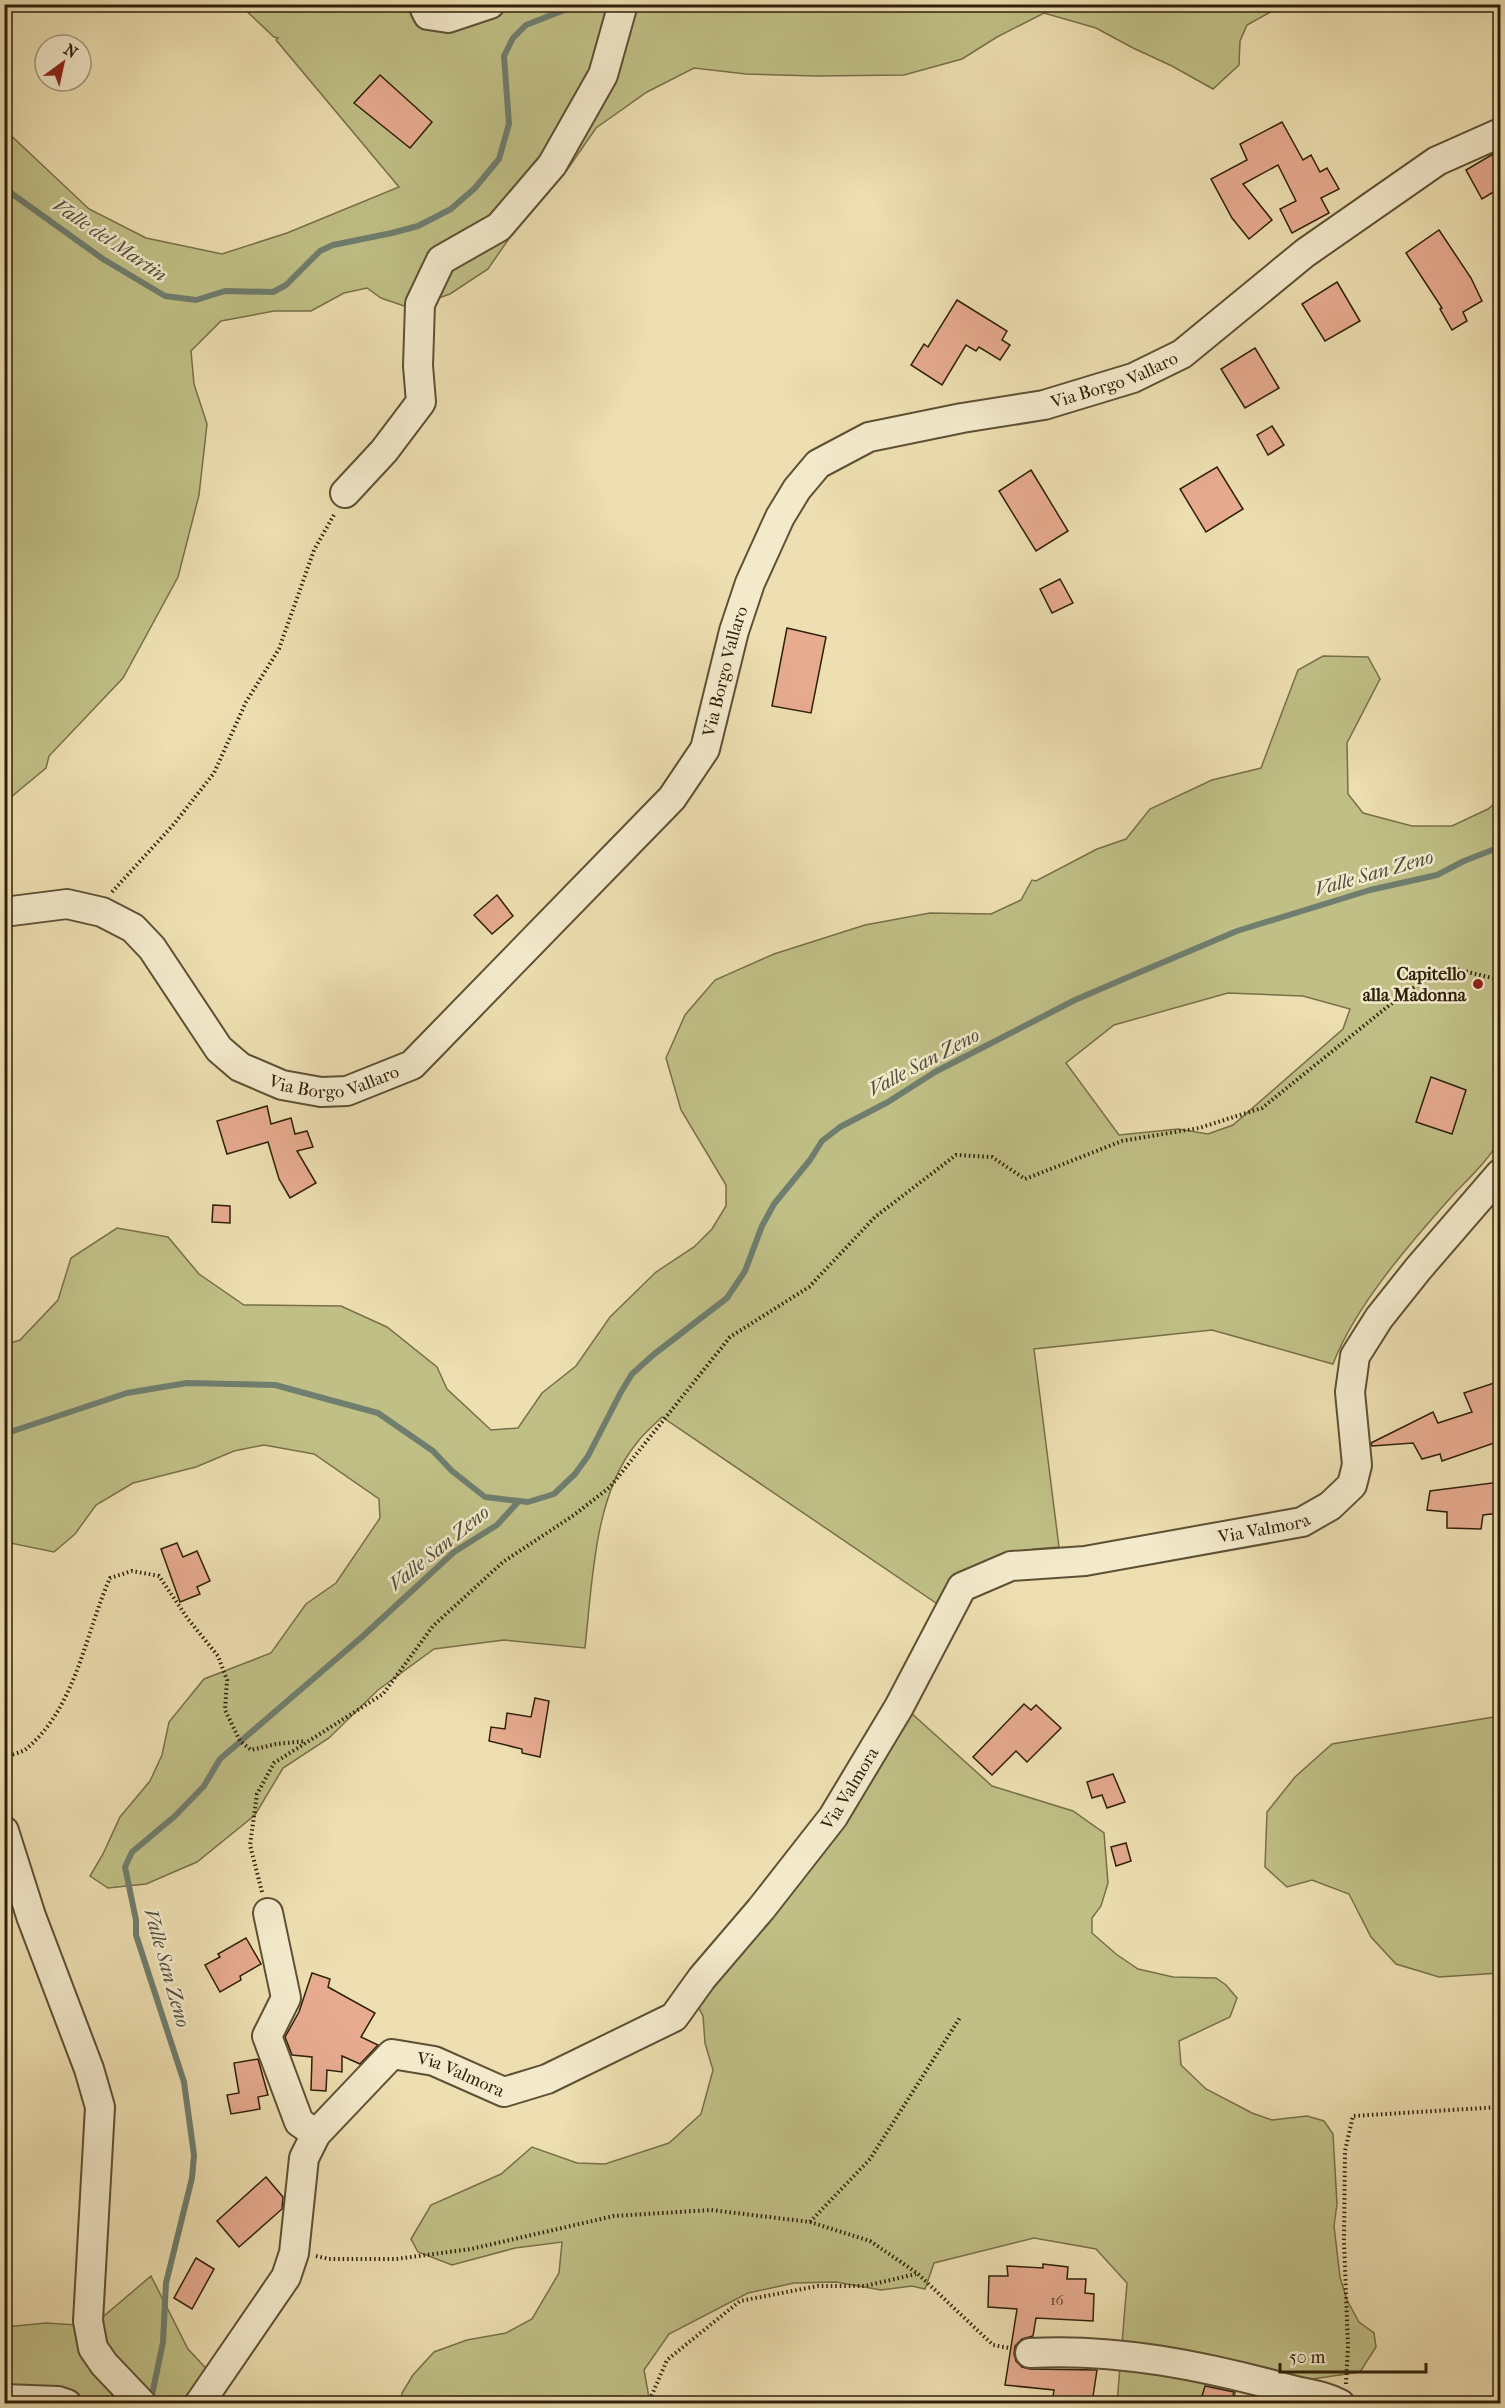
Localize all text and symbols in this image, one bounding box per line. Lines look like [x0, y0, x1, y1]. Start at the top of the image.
north arrow [33, 33, 93, 93]
text: N [61, 40, 82, 63]
water label: Valle del Martin [49, 194, 171, 286]
street label: Via Borgo Vallaro [1047, 347, 1181, 413]
street label: Via Borgo Vallaro [698, 603, 752, 740]
water label: Valle San Zeno [1312, 845, 1436, 901]
place label: Capitello alla Madonna [1363, 964, 1467, 1006]
marker: Capitello alla Madonna [1471, 977, 1485, 991]
water label: Valle San Zeno [865, 1023, 983, 1101]
street label: Via Borgo Vallaro [265, 1061, 402, 1103]
water label: Valle San Zeno [384, 1501, 494, 1595]
street label: Via Valmora [1215, 1509, 1315, 1548]
street label: Via Valmora [816, 1743, 883, 1835]
water label: Valle San Zeno [139, 1906, 195, 2030]
street label: Via Valmora [414, 2048, 508, 2102]
house number: 16 [1050, 2291, 1065, 2309]
scale bar [1280, 2336, 1426, 2374]
text: 50 m [1289, 2347, 1326, 2368]

